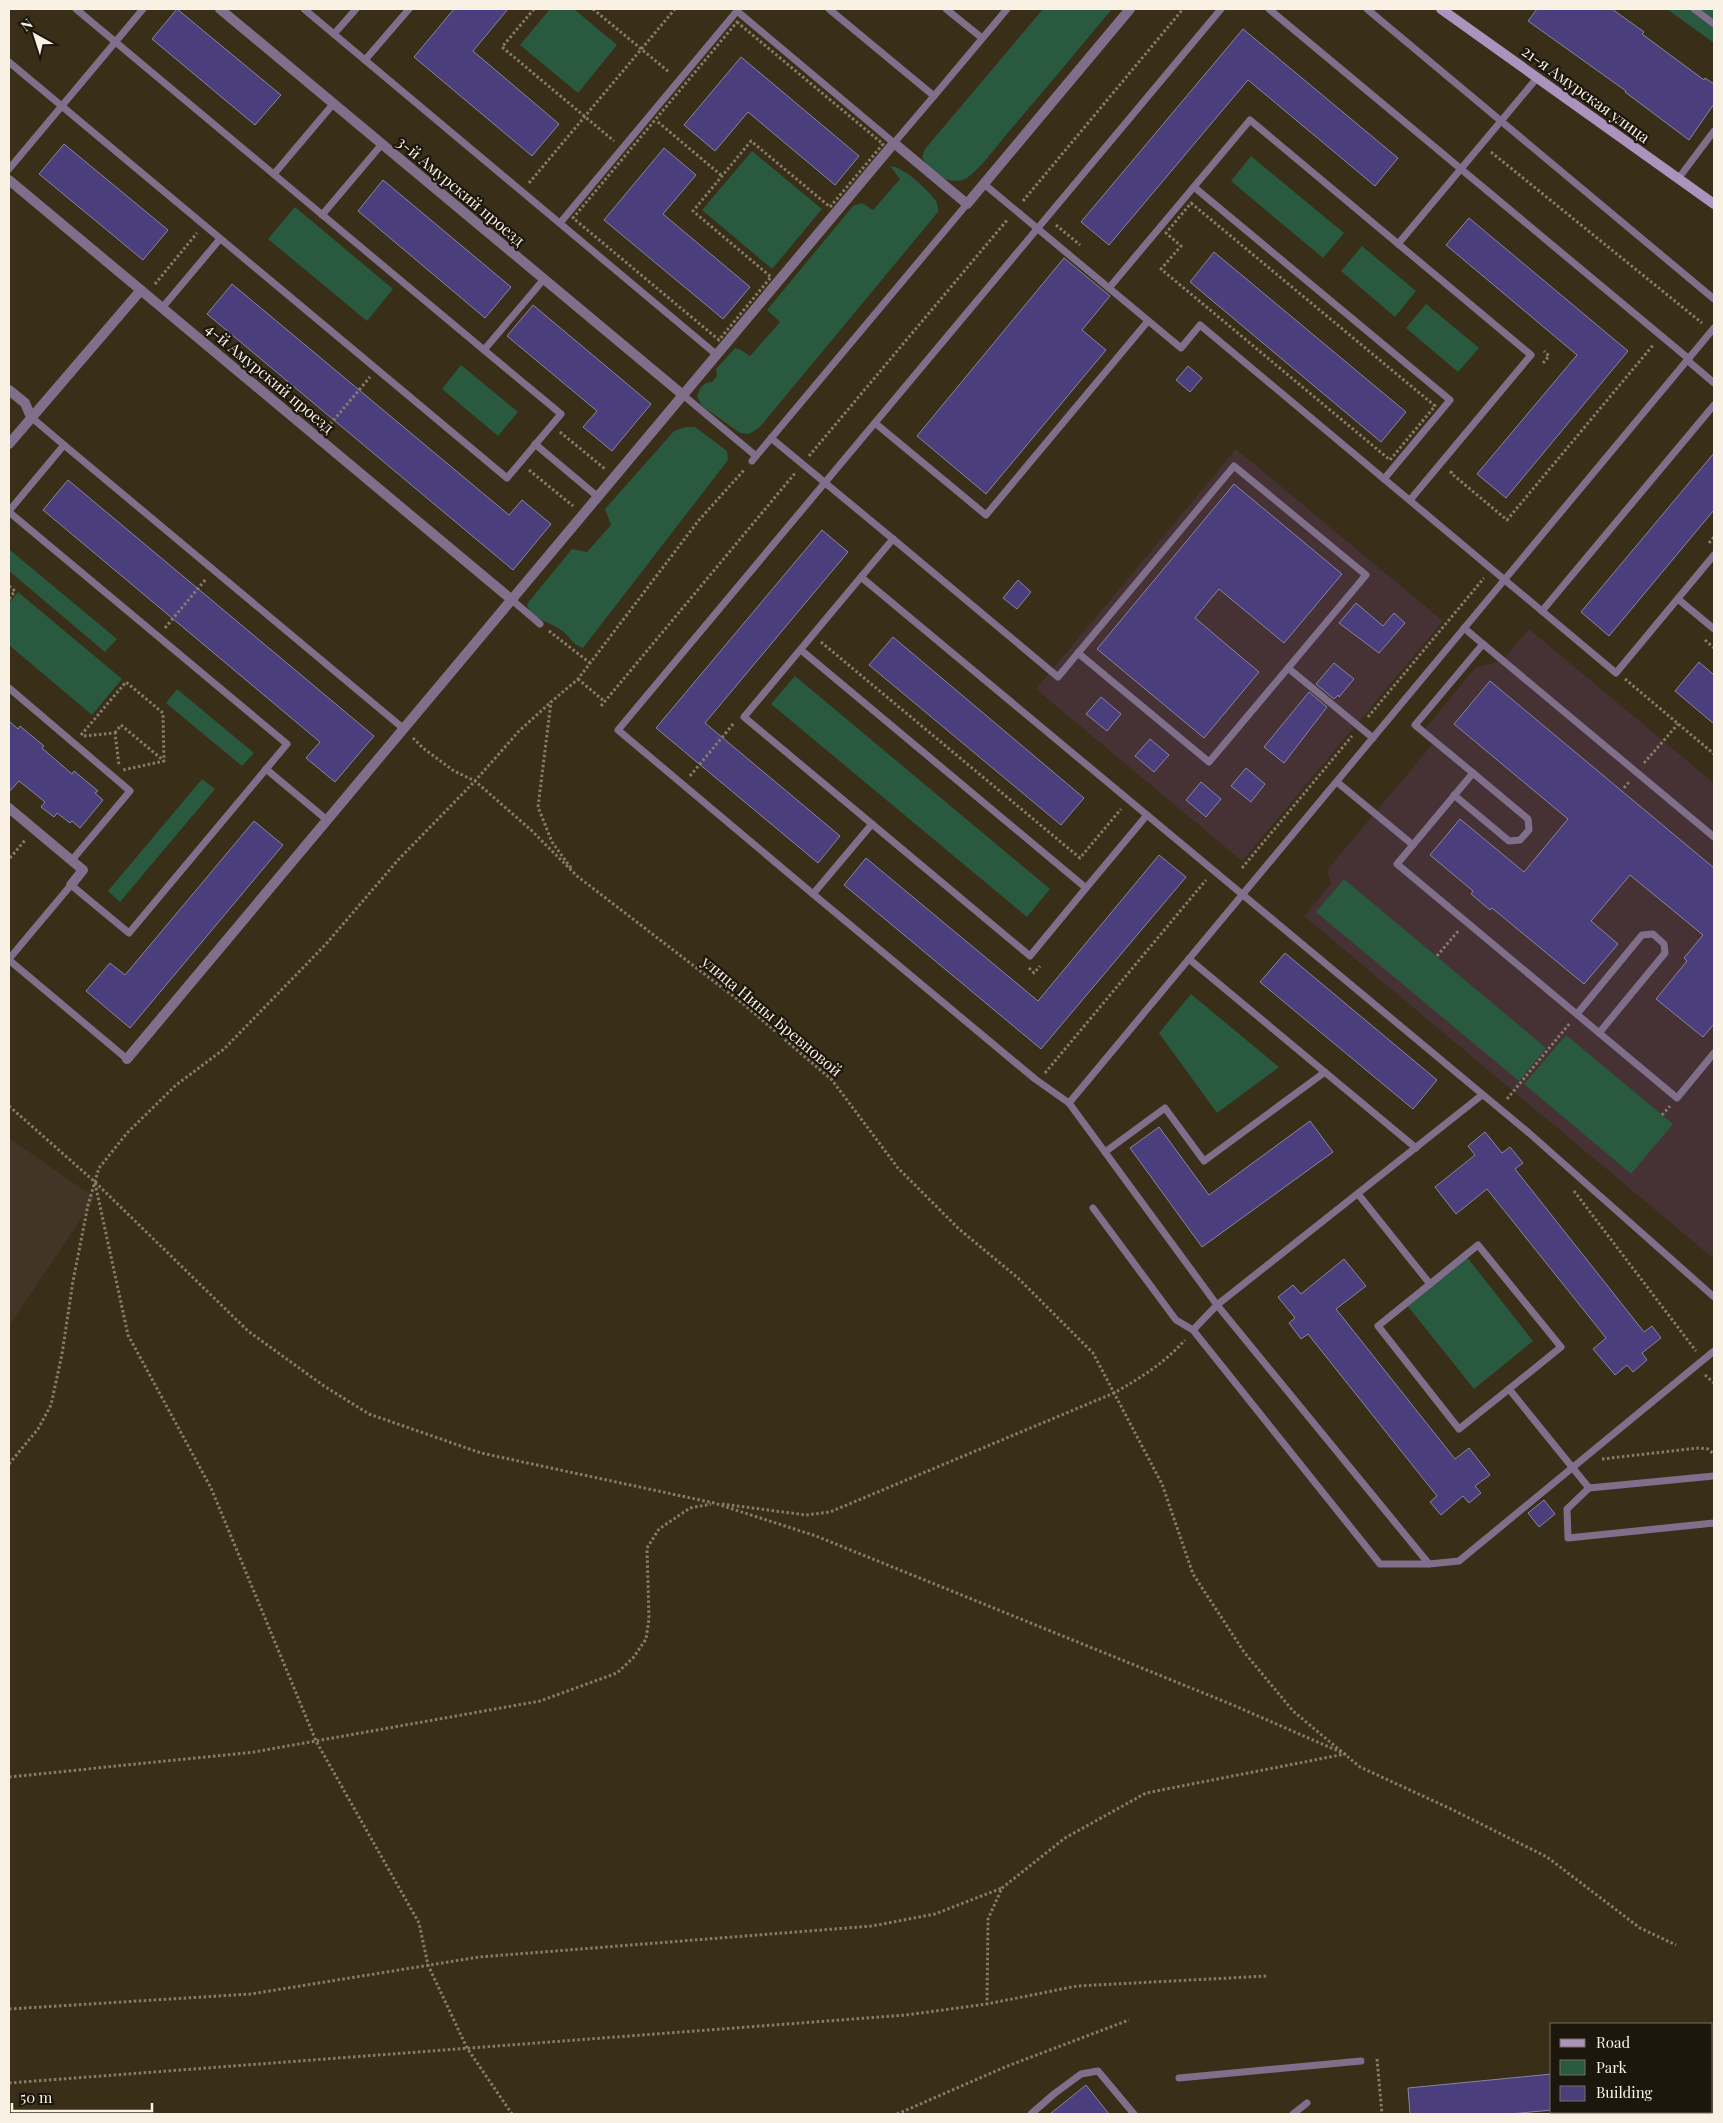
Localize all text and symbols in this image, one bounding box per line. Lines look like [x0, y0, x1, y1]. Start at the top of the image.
north arrow [10, 10, 60, 60]
text: N [17, 14, 36, 35]
street label: 21-я Амурская улица [1518, 40, 1655, 147]
street label: 3-й Амурский проезд [393, 131, 530, 251]
street label: 4-й Амурский проезд [202, 318, 339, 438]
street label: улица Нины Бревновой [697, 950, 847, 1081]
legend [1550, 2023, 1713, 2113]
text: Road [1596, 2032, 1630, 2052]
text: Park [1596, 2057, 1628, 2077]
scale bar [12, 2080, 152, 2112]
text: Building [1596, 2082, 1653, 2102]
text: 50 m [20, 2087, 53, 2107]

